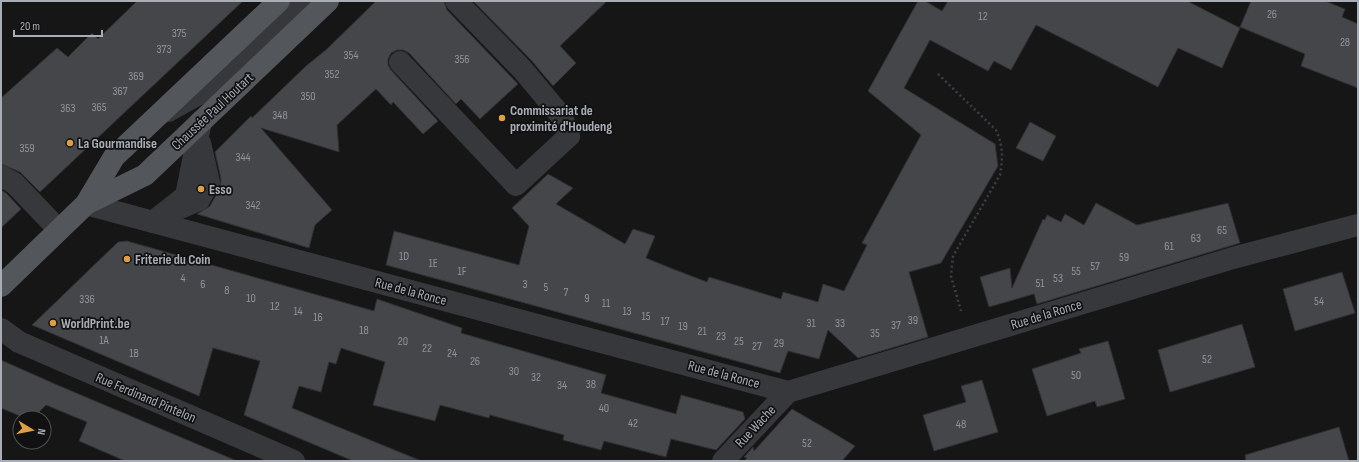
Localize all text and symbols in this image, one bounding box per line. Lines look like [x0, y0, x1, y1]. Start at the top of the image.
house number: 26 [1267, 7, 1277, 22]
house number: 12 [978, 9, 988, 24]
scale bar [14, 12, 102, 38]
text: 20 m [20, 19, 40, 34]
house number: 375 [172, 26, 187, 41]
house number: 28 [1340, 35, 1350, 50]
house number: 373 [157, 42, 171, 57]
house number: 354 [344, 48, 358, 63]
house number: 356 [454, 52, 470, 67]
house number: 352 [325, 67, 339, 82]
house number: 369 [128, 69, 144, 84]
street label: Chaussée Paul Houtart [168, 69, 257, 154]
house number: 367 [112, 84, 128, 99]
house number: 350 [300, 89, 316, 104]
house number: 365 [91, 100, 107, 115]
house number: 363 [60, 101, 76, 116]
place label: Commissariat de proximité d'Houdeng [510, 102, 612, 135]
house number: 348 [272, 108, 288, 123]
marker: Commissariat de proximité d'Houdeng [497, 113, 507, 123]
place label: La Gourmandise [78, 135, 157, 152]
marker: La Gourmandise [65, 138, 75, 148]
house number: 359 [19, 141, 35, 156]
house number: 344 [235, 150, 251, 165]
place label: Esso [209, 181, 232, 198]
marker: Esso [196, 184, 206, 194]
house number: 342 [245, 198, 261, 213]
house number: 65 [1217, 223, 1227, 238]
house number: 63 [1191, 231, 1201, 246]
house number: 61 [1164, 239, 1175, 254]
house number: 1D [399, 249, 409, 264]
house number: 59 [1119, 250, 1129, 265]
place label: Friterie du Coin [135, 251, 210, 268]
marker: Friterie du Coin [122, 254, 132, 264]
house number: 1E [428, 256, 438, 271]
house number: 57 [1090, 259, 1100, 274]
house number: 1F [457, 264, 467, 279]
house number: 55 [1071, 264, 1081, 279]
house number: 4 [180, 271, 186, 286]
house number: 53 [1053, 271, 1063, 286]
street label: Rue de la Ronce [373, 274, 449, 309]
house number: 51 [1035, 276, 1045, 291]
house number: 6 [200, 277, 206, 292]
house number: 3 [522, 277, 528, 292]
house number: 5 [544, 280, 549, 295]
house number: 8 [224, 283, 230, 298]
house number: 7 [564, 285, 569, 300]
house number: 10 [246, 291, 256, 306]
house number: 9 [584, 291, 590, 306]
house number: 336 [79, 292, 95, 307]
house number: 54 [1314, 294, 1324, 309]
house number: 11 [602, 296, 611, 311]
street label: Rue de la Ronce [1009, 296, 1084, 333]
house number: 12 [270, 299, 280, 314]
house number: 14 [293, 304, 303, 319]
house number: 13 [622, 304, 632, 319]
house number: 15 [641, 309, 651, 324]
house number: 16 [313, 310, 323, 325]
house number: 39 [908, 313, 918, 328]
house number: 17 [661, 314, 670, 329]
place label: WorldPrint.be [61, 315, 130, 332]
house number: 31 [806, 316, 816, 331]
house number: 33 [835, 316, 845, 331]
marker: WorldPrint.be [48, 318, 58, 328]
house number: 37 [891, 318, 901, 333]
house number: 19 [678, 319, 688, 334]
house number: 18 [359, 323, 369, 338]
house number: 21 [697, 324, 707, 339]
house number: 35 [870, 326, 880, 341]
house number: 23 [716, 329, 726, 344]
house number: 1A [99, 333, 110, 348]
house number: 20 [398, 334, 408, 349]
house number: 25 [734, 334, 744, 349]
house number: 29 [774, 336, 784, 351]
house number: 27 [752, 339, 762, 354]
house number: 22 [422, 341, 432, 356]
house number: 1B [129, 346, 139, 361]
house number: 24 [447, 346, 457, 361]
house number: 52 [1202, 352, 1212, 367]
house number: 26 [470, 354, 480, 369]
street label: Rue de la Ronce [686, 357, 762, 392]
house number: 30 [509, 364, 519, 379]
house number: 50 [1071, 368, 1081, 383]
street label: Rue Ferdinand Pintelon [93, 369, 199, 426]
house number: 32 [531, 370, 541, 385]
house number: 38 [586, 377, 596, 392]
house number: 34 [557, 378, 567, 393]
house number: 40 [599, 401, 609, 416]
street label: Rue Wache [732, 402, 779, 451]
north arrow [12, 410, 52, 450]
house number: 42 [628, 416, 638, 431]
house number: 48 [956, 417, 966, 432]
text: N [34, 428, 48, 436]
house number: 52 [802, 436, 812, 451]

